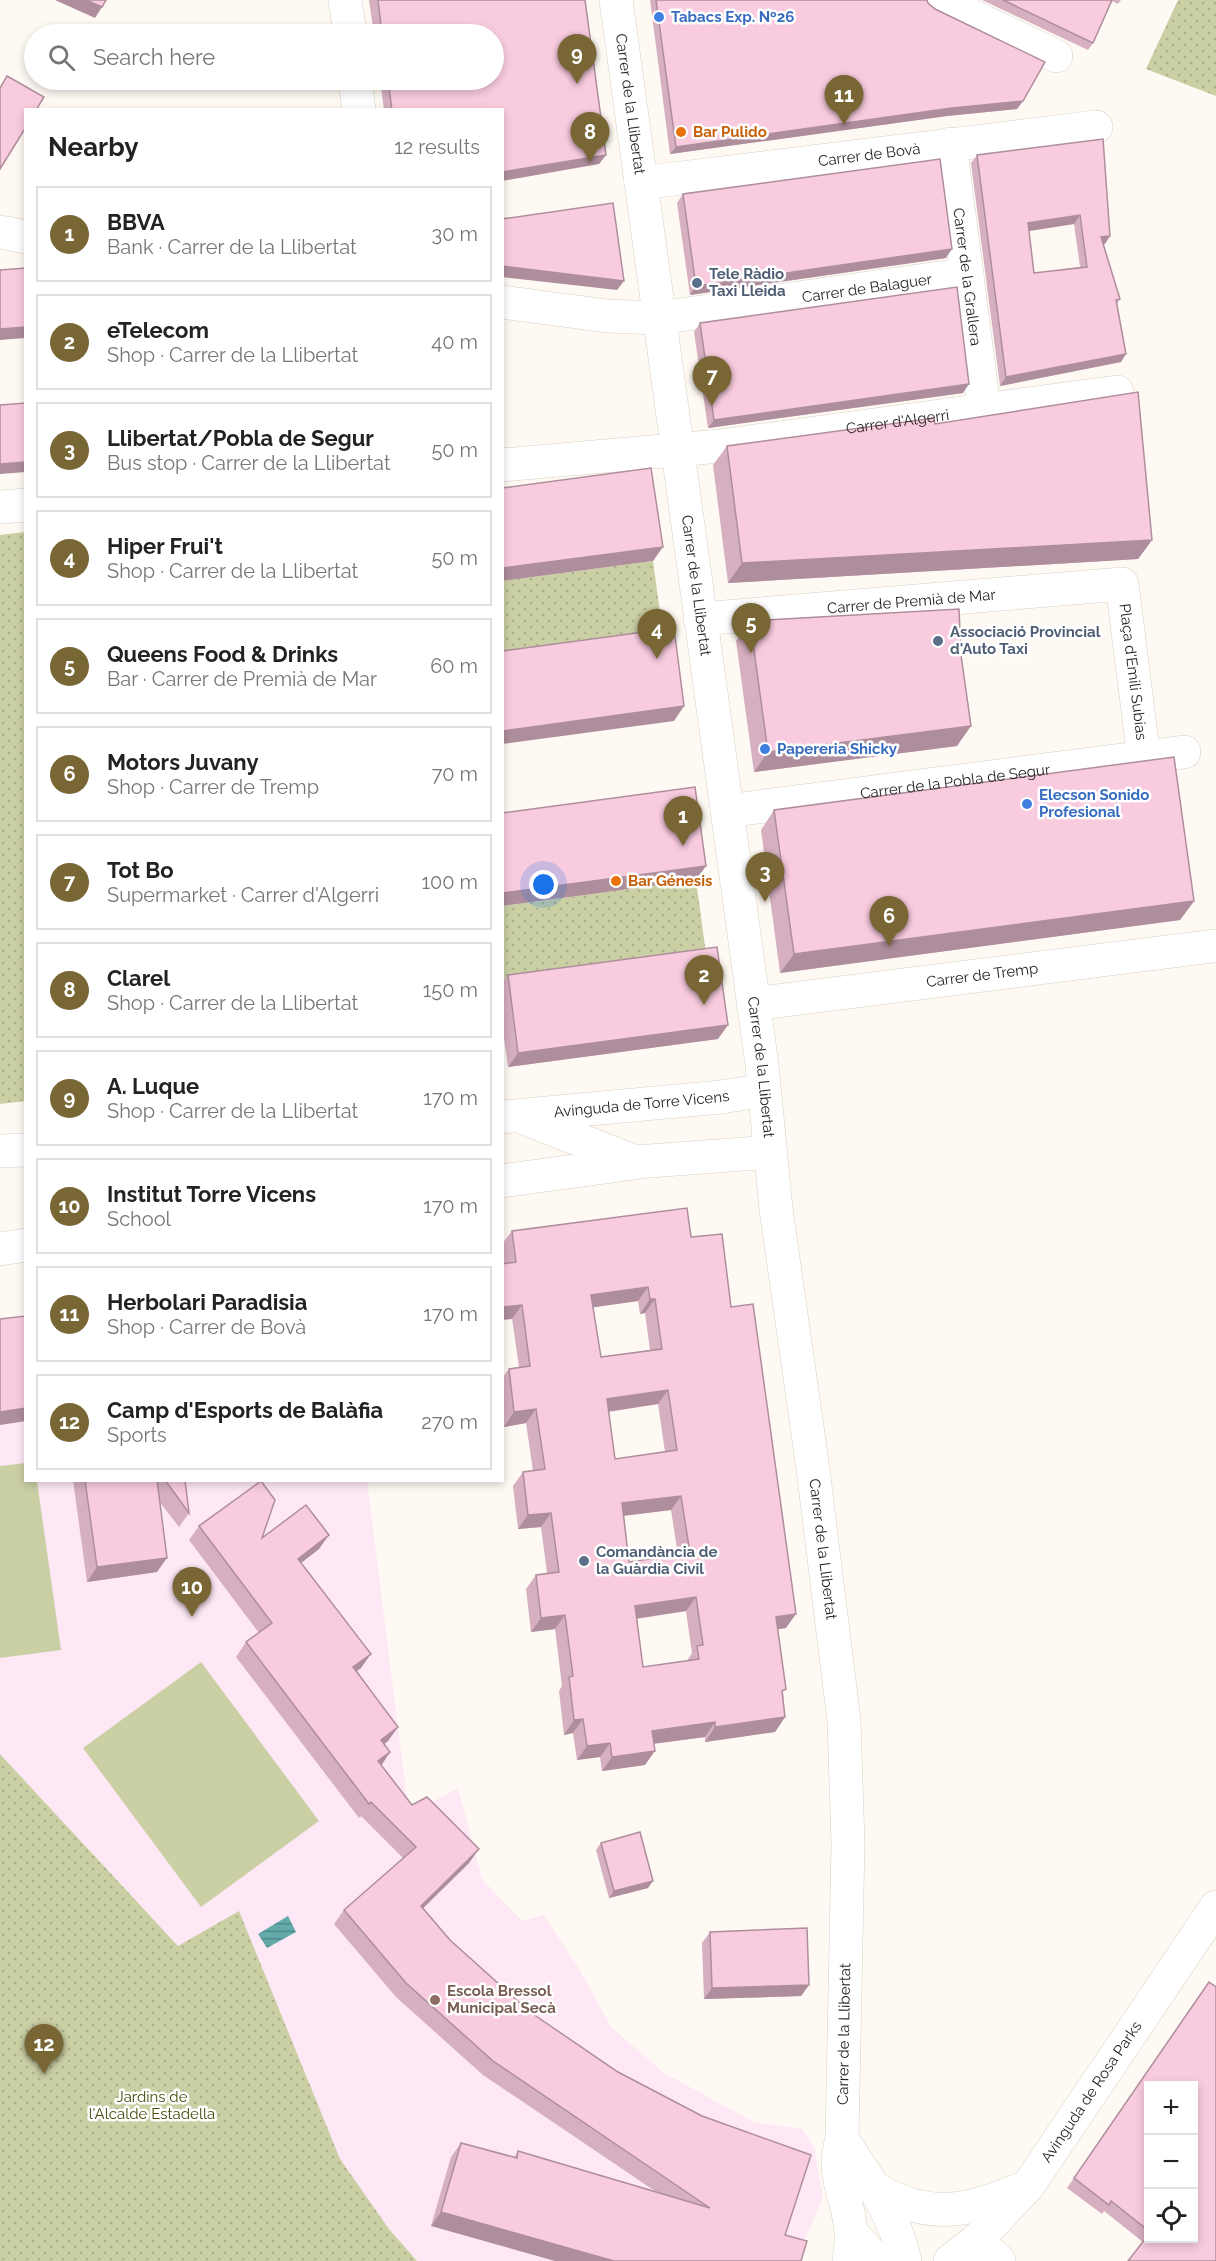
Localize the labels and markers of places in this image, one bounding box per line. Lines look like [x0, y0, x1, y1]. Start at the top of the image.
place label: Tabacs Exp. Nº26 [671, 8, 794, 26]
marker: Tabacs Exp. Nº26 [652, 10, 666, 24]
pin: 9 [558, 34, 596, 84]
pin: 11 [824, 76, 864, 125]
pin: 8 [570, 112, 610, 162]
place label: Bar Pulido [693, 123, 767, 141]
marker: Bar Pulido [674, 125, 688, 139]
place label: Tele Ràdio Taxi Lleida [709, 265, 786, 300]
marker: Tele Ràdio Taxi Lleida [690, 276, 704, 290]
pin: 7 [692, 356, 732, 406]
pin: 5 [732, 604, 771, 653]
pin: 4 [638, 610, 676, 659]
place label: Associació Provincial d'Auto Taxi [950, 623, 1101, 658]
marker: Associació Provincial d'Auto Taxi [931, 634, 945, 648]
place label: Papereria Shicky [777, 740, 898, 758]
marker: Papereria Shicky [758, 742, 772, 756]
place label: Elecson Sonido Profesional [1039, 786, 1149, 821]
pin: 1 [664, 796, 702, 846]
marker: Elecson Sonido Profesional [1020, 797, 1034, 811]
pin: 3 [746, 852, 784, 902]
place label: Bar Génesis [628, 872, 712, 890]
marker: Bar Génesis [609, 874, 623, 888]
pin: 6 [870, 896, 908, 946]
pin: 2 [684, 956, 724, 1005]
place label: Comandància de la Guàrdia Civil [596, 1543, 717, 1578]
marker: Comandància de la Guàrdia Civil [577, 1554, 591, 1568]
pin: 10 [172, 1568, 212, 1617]
place label: Escola Bressol Municipal Secà [447, 1982, 556, 2017]
marker: Escola Bressol Municipal Secà [428, 1993, 442, 2007]
pin: 12 [24, 2024, 63, 2074]

